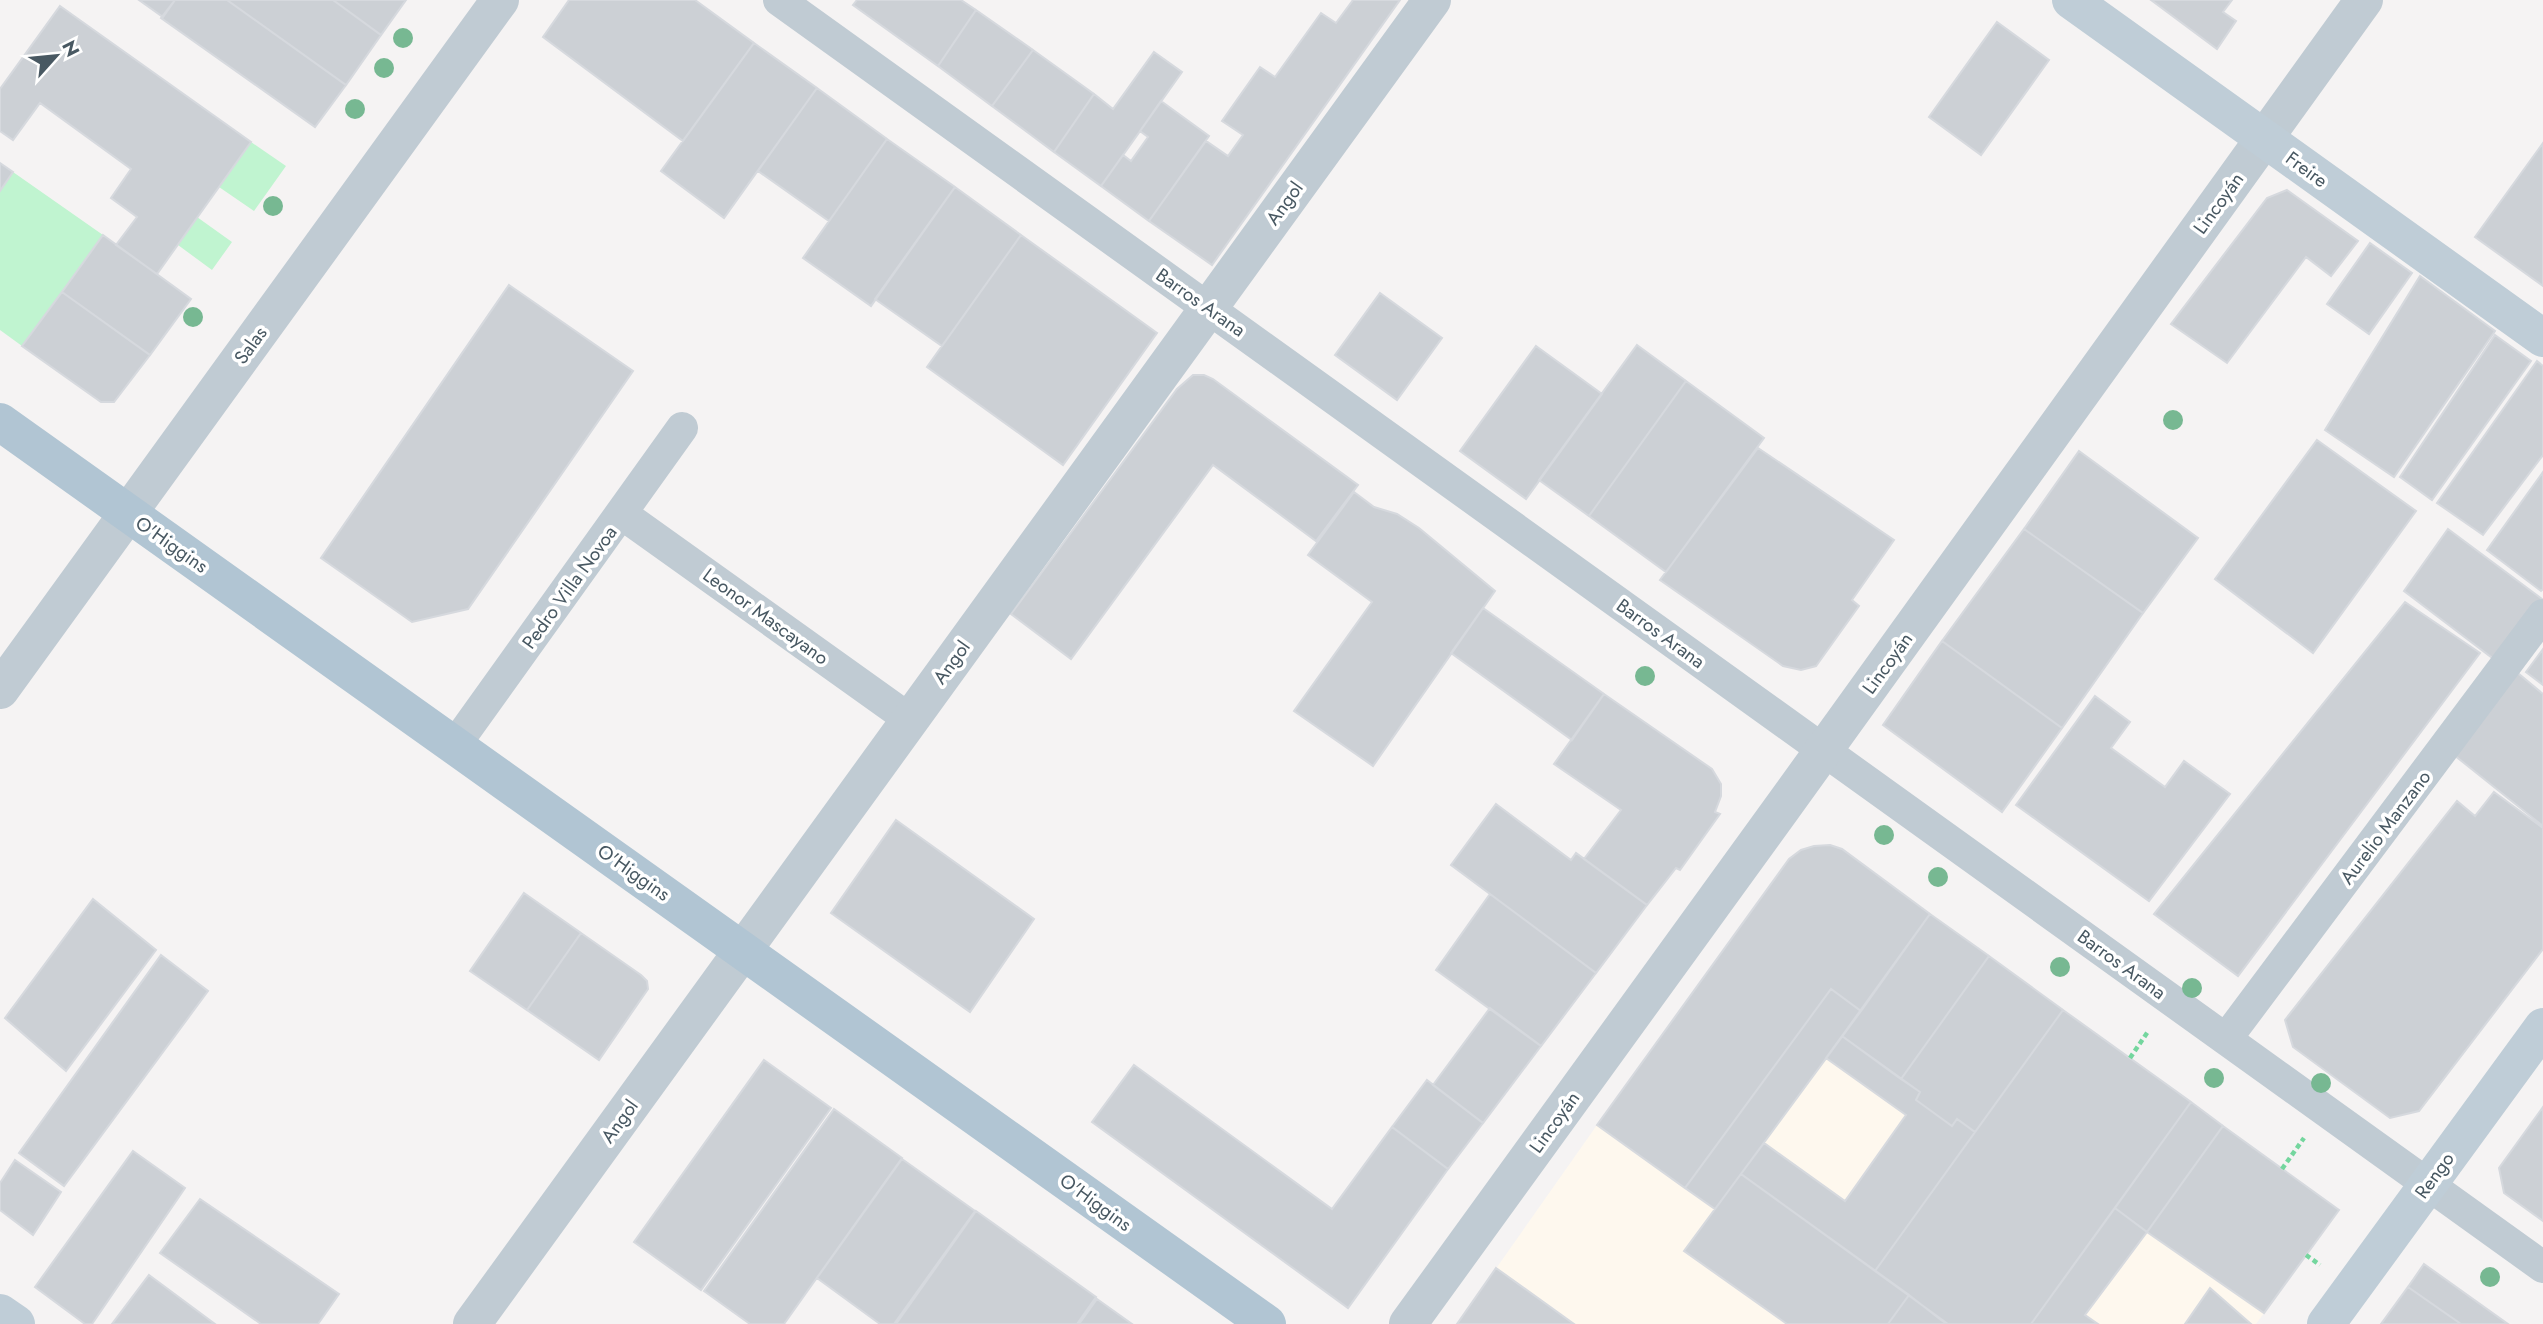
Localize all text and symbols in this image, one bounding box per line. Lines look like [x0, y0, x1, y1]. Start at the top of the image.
north arrow [21, 21, 91, 91]
text: N [55, 36, 86, 61]
street label: Freire [2280, 145, 2333, 194]
street label: Lincoyán [2187, 167, 2250, 240]
street label: Angol [1259, 176, 1309, 231]
street label: Barros Arana [1151, 262, 1251, 343]
street label: Salas [228, 321, 273, 370]
street label: O'Higgins [130, 509, 214, 580]
street label: Pedro Villa Novoa [516, 520, 623, 654]
street label: Leonor Mascayano [697, 562, 834, 671]
street label: Barros Arana [1611, 592, 1711, 675]
street label: Lincoyán [1856, 627, 1919, 700]
street label: Angol [926, 635, 976, 690]
street label: Aurelio Manzano [2334, 765, 2437, 890]
street label: O'Higgins [592, 837, 676, 908]
street label: Barros Arana [2072, 923, 2172, 1006]
street label: Lincoyán [1523, 1086, 1586, 1159]
street label: Angol [594, 1094, 644, 1149]
street label: Rengo [2408, 1146, 2460, 1204]
street label: O'Higgins [1054, 1167, 1138, 1238]

